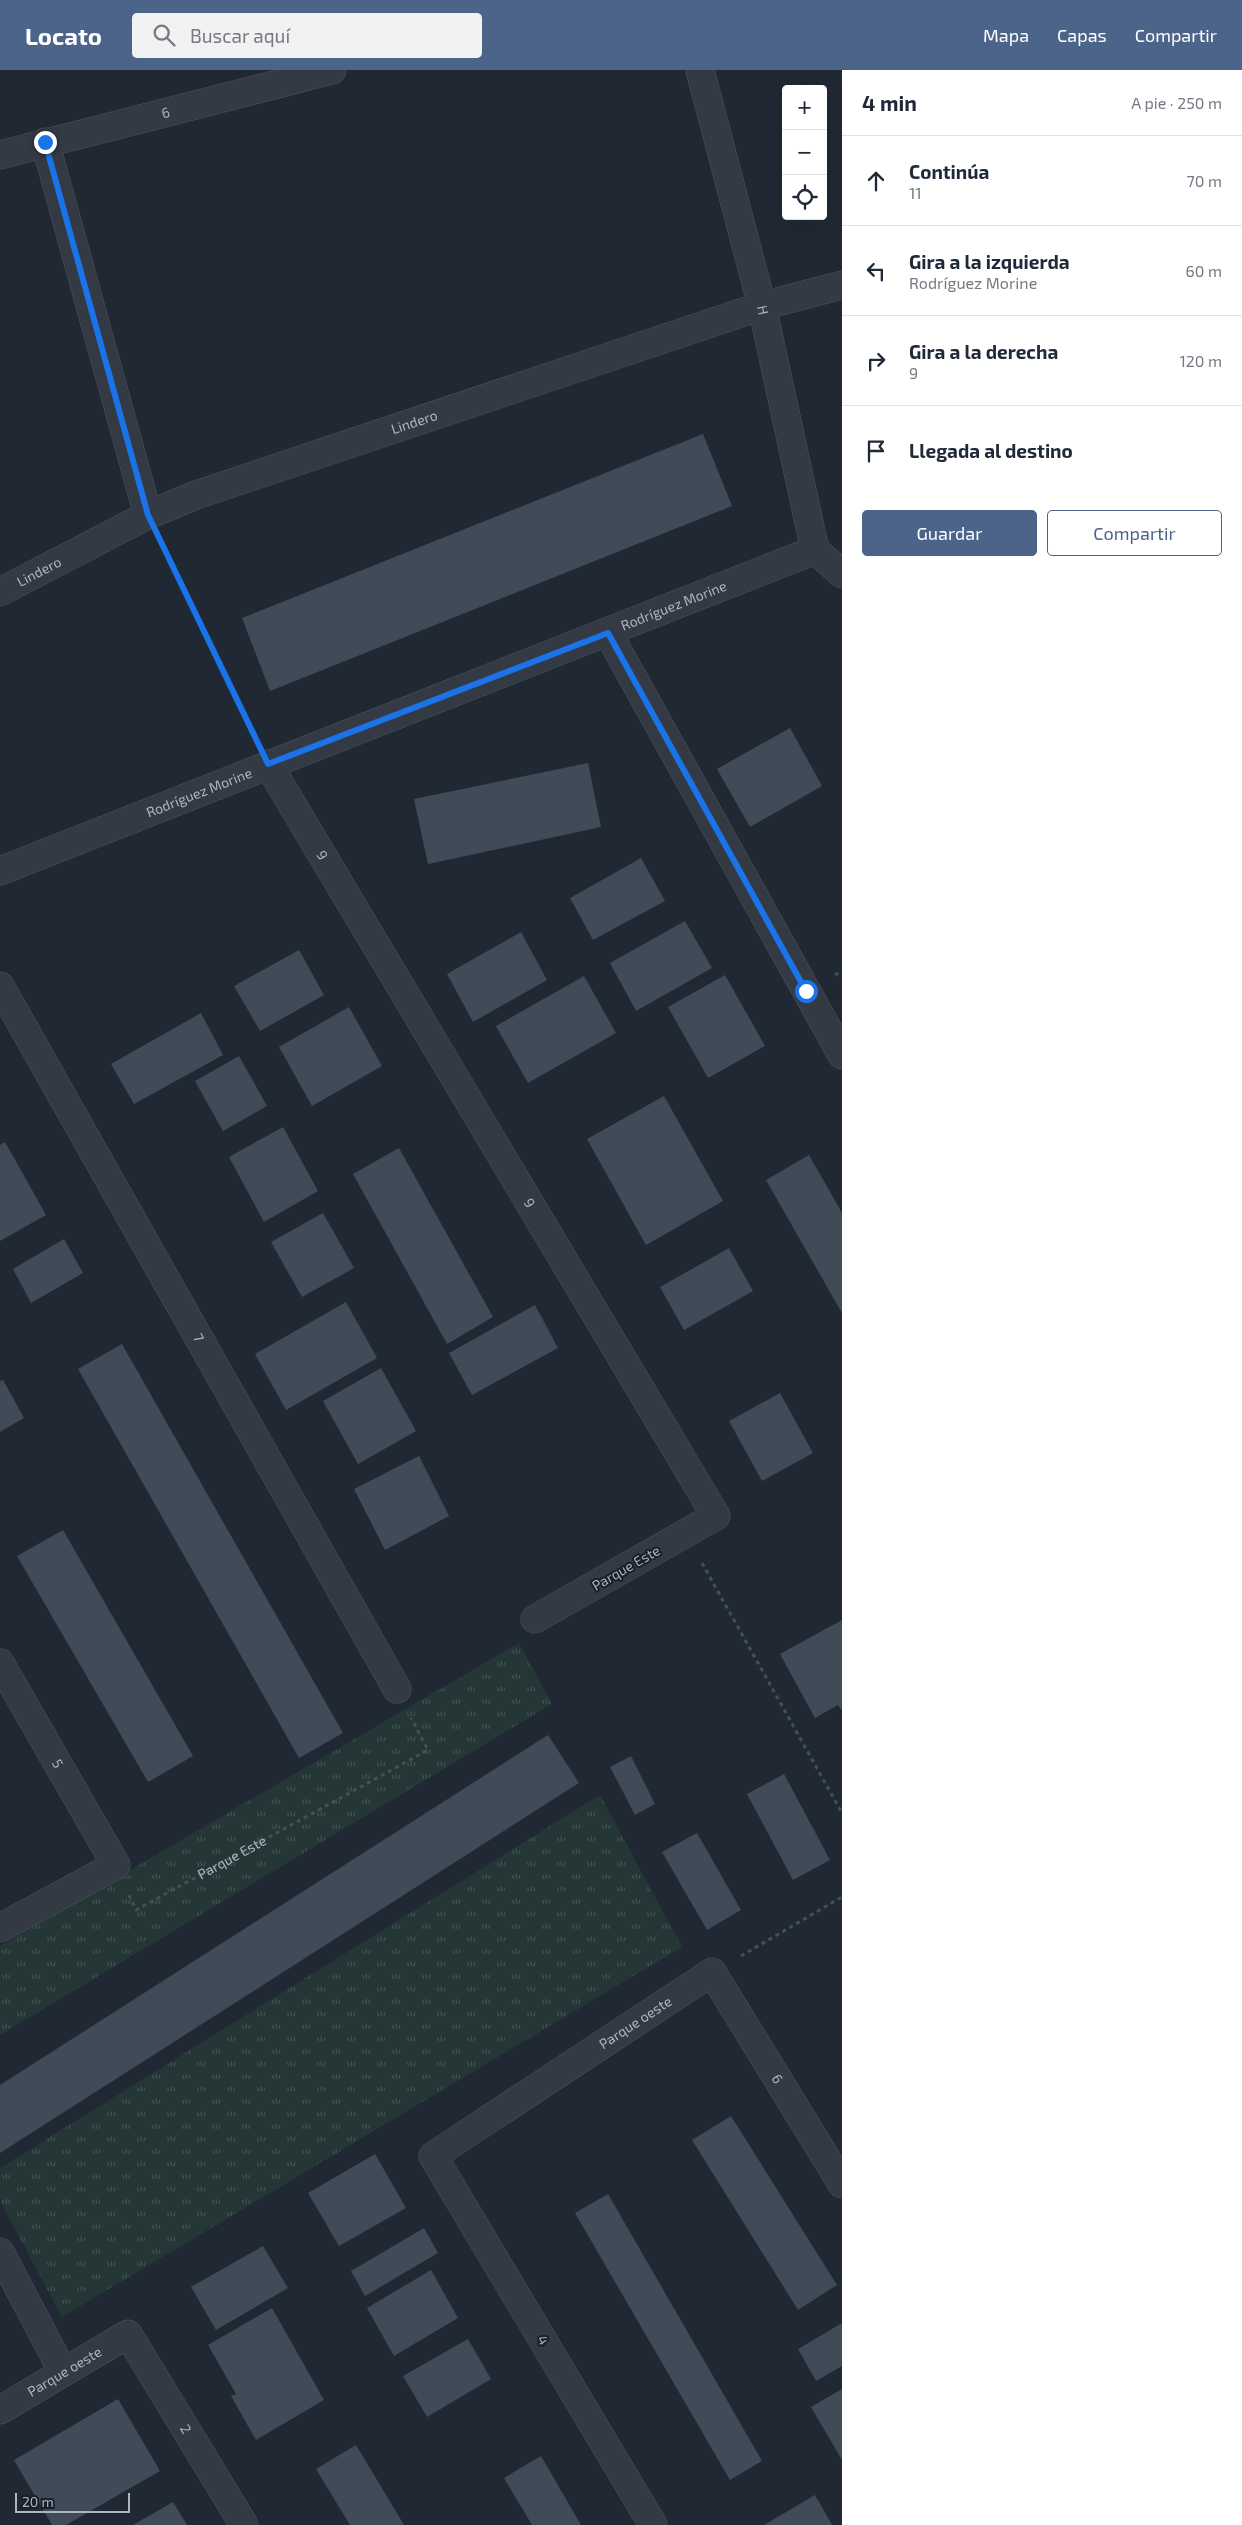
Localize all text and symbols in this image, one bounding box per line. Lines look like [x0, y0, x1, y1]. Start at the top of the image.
search box [132, 13, 482, 58]
text: Locato [25, 21, 102, 50]
icon: search [150, 21, 178, 49]
text: Buscar aquí [190, 24, 290, 47]
text: Mapa [983, 24, 1029, 46]
text: Capas [1057, 24, 1107, 46]
text: Compartir [1135, 24, 1217, 46]
map controls [782, 85, 827, 220]
button: + [782, 85, 827, 130]
text: 4 min [862, 90, 917, 115]
text: A pie · 250 m [1131, 93, 1222, 112]
street label: 6 [160, 103, 172, 121]
button: − [782, 130, 827, 175]
route end [34, 131, 57, 154]
text: Continúa [909, 160, 989, 183]
icon: ahead [862, 167, 890, 195]
text: 70 m [1187, 171, 1222, 190]
button: locate [782, 175, 827, 220]
text: 11 [909, 183, 922, 202]
text: Gira a la izquierda [909, 250, 1070, 273]
icon: left [862, 257, 890, 285]
text: 60 m [1186, 261, 1222, 280]
text: Rodríguez Morine [909, 273, 1037, 292]
street label: H [754, 303, 773, 316]
text: Gira a la derecha [909, 340, 1058, 363]
icon: right [862, 347, 890, 375]
text: 120 m [1179, 351, 1222, 370]
text: 9 [909, 363, 918, 382]
street label: Lindero [389, 406, 440, 437]
icon: arrive [862, 437, 890, 465]
text: Llegada al destino [909, 439, 1073, 462]
button: Guardar [862, 510, 1037, 556]
button: Compartir [1047, 510, 1222, 556]
street label: Lindero [14, 553, 64, 590]
street label: Rodríguez Morine [618, 577, 729, 634]
street label: Rodríguez Morine [144, 764, 254, 821]
street label: 9 [313, 847, 332, 863]
route start [795, 980, 818, 1003]
street label: 9 [521, 1195, 539, 1211]
street label: 7 [190, 1330, 208, 1345]
street label: Parque Este [589, 1541, 663, 1594]
street label: 5 [49, 1756, 67, 1771]
street label: Parque Este [194, 1831, 269, 1883]
street label: Parque oeste [596, 1992, 675, 2052]
street label: 6 [769, 2071, 787, 2086]
street label: 4 [534, 2332, 553, 2348]
street label: Parque oeste [24, 2343, 104, 2400]
street label: 2 [177, 2421, 195, 2437]
scale bar [15, 2490, 130, 2513]
text: 20 m [22, 2493, 54, 2510]

